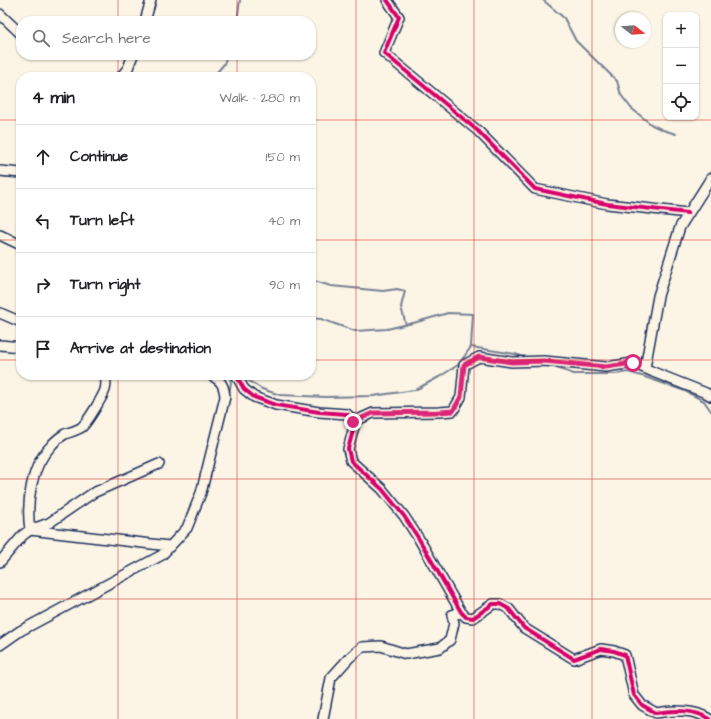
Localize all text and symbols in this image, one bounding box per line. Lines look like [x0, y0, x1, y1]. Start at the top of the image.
north arrow [615, 12, 651, 48]
map controls [663, 12, 699, 120]
button: + [663, 12, 699, 48]
search box [16, 16, 316, 60]
icon: search [30, 27, 52, 49]
text: Search here [62, 28, 151, 49]
button: − [663, 48, 699, 84]
button: locate [663, 84, 699, 120]
text: 4 min [32, 86, 75, 110]
text: Walk · 280 m [219, 89, 300, 107]
icon: ahead [32, 146, 54, 168]
text: Continue [70, 146, 128, 167]
text: 150 m [266, 148, 300, 166]
icon: left [32, 210, 54, 232]
text: Turn left [70, 210, 134, 231]
text: 40 m [268, 212, 300, 230]
icon: right [32, 274, 54, 296]
text: Turn right [70, 274, 141, 295]
text: 90 m [269, 276, 300, 294]
icon: arrive [32, 338, 54, 360]
text: Arrive at destination [70, 338, 211, 359]
route start [624, 354, 642, 372]
route end [344, 413, 362, 431]

